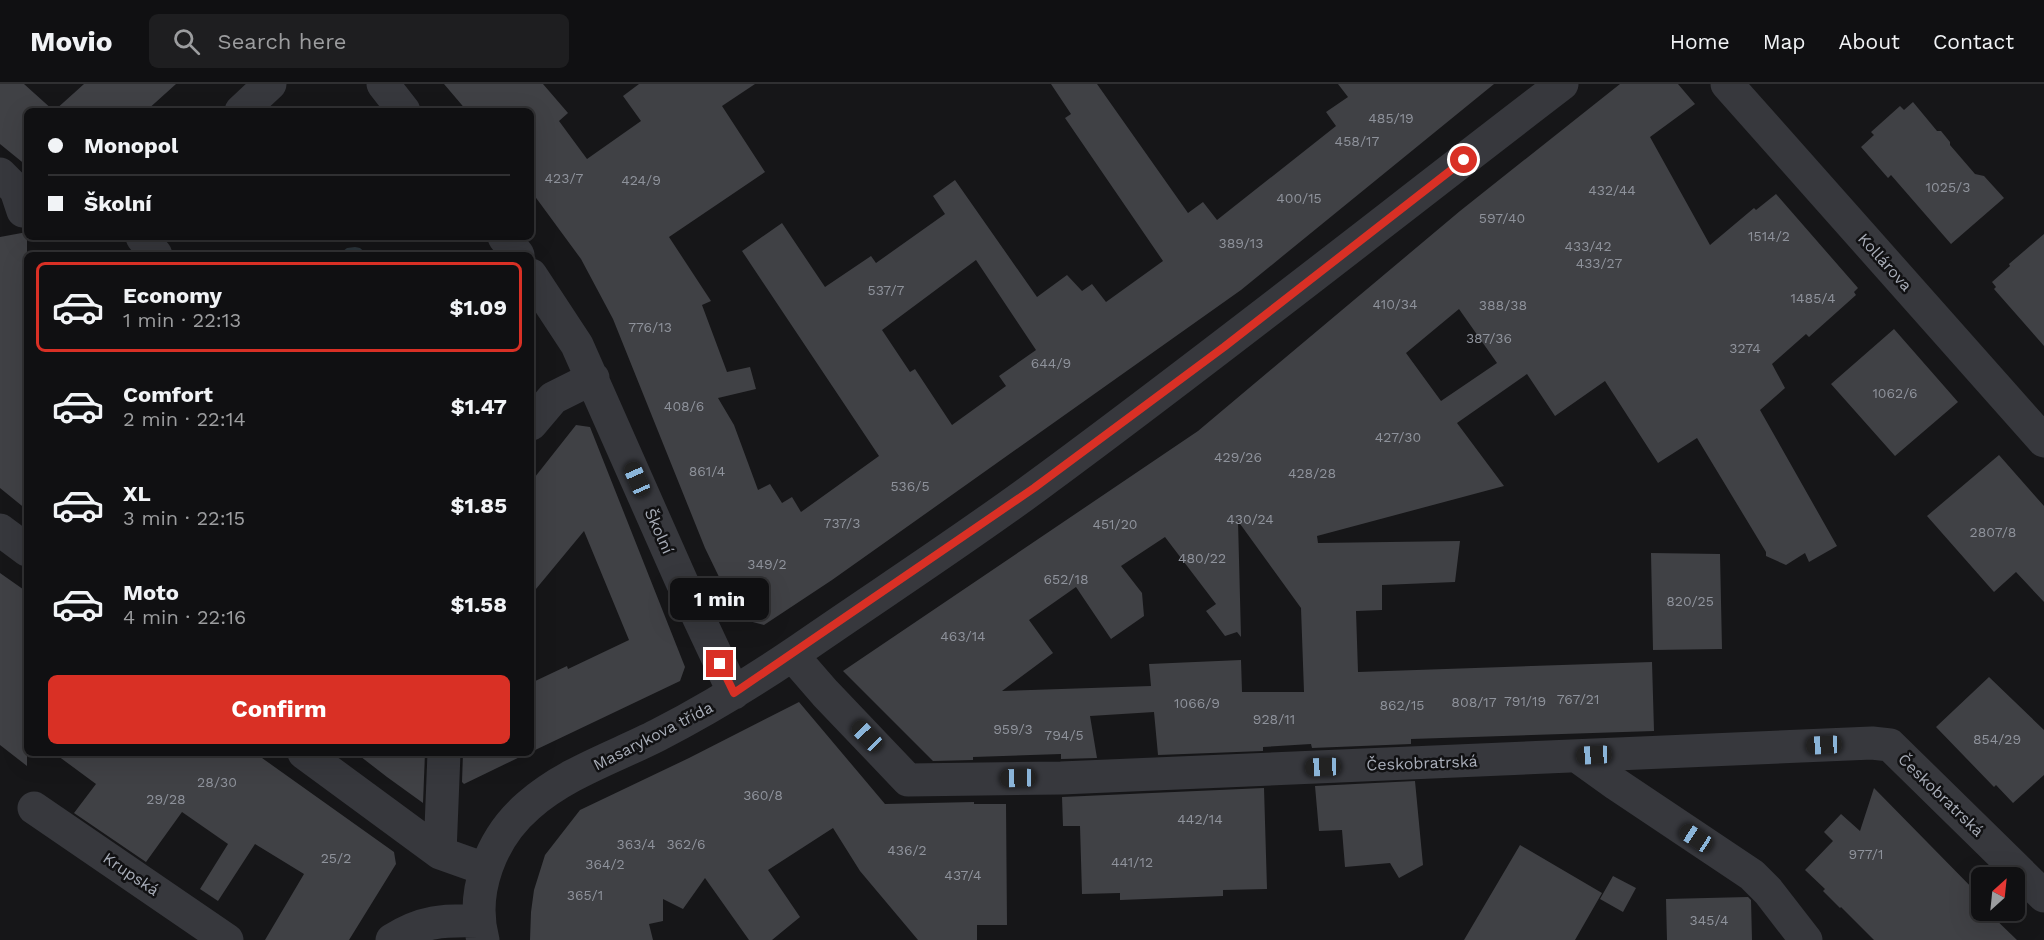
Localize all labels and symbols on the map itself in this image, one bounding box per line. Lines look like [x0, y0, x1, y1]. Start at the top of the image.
house number: 485/19 [1368, 110, 1414, 126]
house number: 458/17 [1335, 133, 1380, 149]
route start [1450, 146, 1477, 173]
house number: 423/7 [545, 170, 584, 186]
house number: 424/9 [621, 172, 661, 188]
house number: 1025/3 [1926, 179, 1970, 195]
house number: 432/44 [1588, 182, 1636, 198]
house number: 400/15 [1276, 190, 1322, 206]
house number: 597/40 [1479, 210, 1525, 226]
house number: 1514/2 [1748, 228, 1790, 244]
street label: Kollárova [1854, 229, 1916, 295]
house number: 389/13 [1219, 235, 1263, 251]
house number: 433/42 [1564, 238, 1612, 254]
house number: 433/27 [1576, 255, 1623, 271]
house number: 537/7 [868, 282, 905, 298]
house number: 1485/4 [1791, 290, 1835, 306]
house number: 410/34 [1372, 296, 1418, 312]
house number: 388/38 [1479, 297, 1527, 313]
house number: 776/13 [628, 319, 672, 335]
house number: 387/36 [1466, 330, 1512, 346]
house number: 3274 [1729, 340, 1761, 356]
house number: 644/9 [1031, 355, 1071, 371]
house number: 1062/6 [1872, 385, 1918, 401]
house number: 408/6 [664, 398, 704, 414]
house number: 427/30 [1375, 429, 1421, 445]
house number: 429/26 [1214, 449, 1262, 465]
car [621, 459, 653, 499]
house number: 861/4 [689, 463, 725, 479]
house number: 428/28 [1288, 465, 1336, 481]
house number: 536/5 [890, 478, 930, 494]
street label: Školní [641, 505, 677, 557]
house number: 430/24 [1226, 511, 1274, 527]
house number: 737/3 [824, 515, 860, 531]
house number: 451/20 [1092, 516, 1138, 532]
house number: 2807/8 [1970, 524, 2016, 540]
house number: 480/22 [1178, 550, 1226, 566]
house number: 349/2 [747, 556, 787, 572]
house number: 652/18 [1043, 571, 1089, 587]
callout: 1 min [670, 577, 770, 619]
house number: 820/25 [1666, 593, 1714, 609]
house number: 463/14 [940, 628, 986, 644]
route end [706, 650, 733, 677]
house number: 767/21 [1557, 691, 1599, 707]
house number: 791/19 [1504, 693, 1546, 709]
house number: 808/17 [1451, 694, 1497, 710]
house number: 1066/9 [1174, 695, 1220, 711]
house number: 862/15 [1379, 697, 1425, 713]
street label: Masarykova třída [590, 698, 716, 774]
house number: 928/11 [1253, 711, 1295, 727]
car [848, 717, 886, 755]
house number: 959/3 [993, 721, 1033, 737]
house number: 794/5 [1044, 727, 1084, 743]
house number: 854/29 [1973, 731, 2021, 747]
car [1806, 735, 1842, 755]
car [1576, 745, 1612, 765]
street label: Českobratrská [1894, 749, 1988, 841]
street label: Českobratrská [1366, 752, 1478, 774]
car [1305, 757, 1341, 777]
car [1000, 769, 1036, 787]
house number: 28/30 [197, 774, 237, 790]
house number: 360/8 [743, 787, 783, 803]
house number: 29/28 [146, 791, 186, 807]
house number: 442/14 [1177, 811, 1223, 827]
car [1676, 821, 1716, 855]
house number: 363/4 [617, 836, 655, 852]
house number: 362/6 [666, 836, 706, 852]
house number: 436/2 [887, 842, 927, 858]
house number: 977/1 [1849, 846, 1883, 862]
street label: Krupská [99, 848, 163, 900]
house number: 25/2 [321, 850, 351, 866]
house number: 441/12 [1111, 854, 1153, 870]
house number: 364/2 [585, 856, 625, 872]
house number: 437/4 [944, 867, 982, 883]
north arrow [1971, 867, 2025, 921]
house number: 365/1 [567, 887, 603, 903]
house number: 345/4 [1690, 912, 1728, 928]

